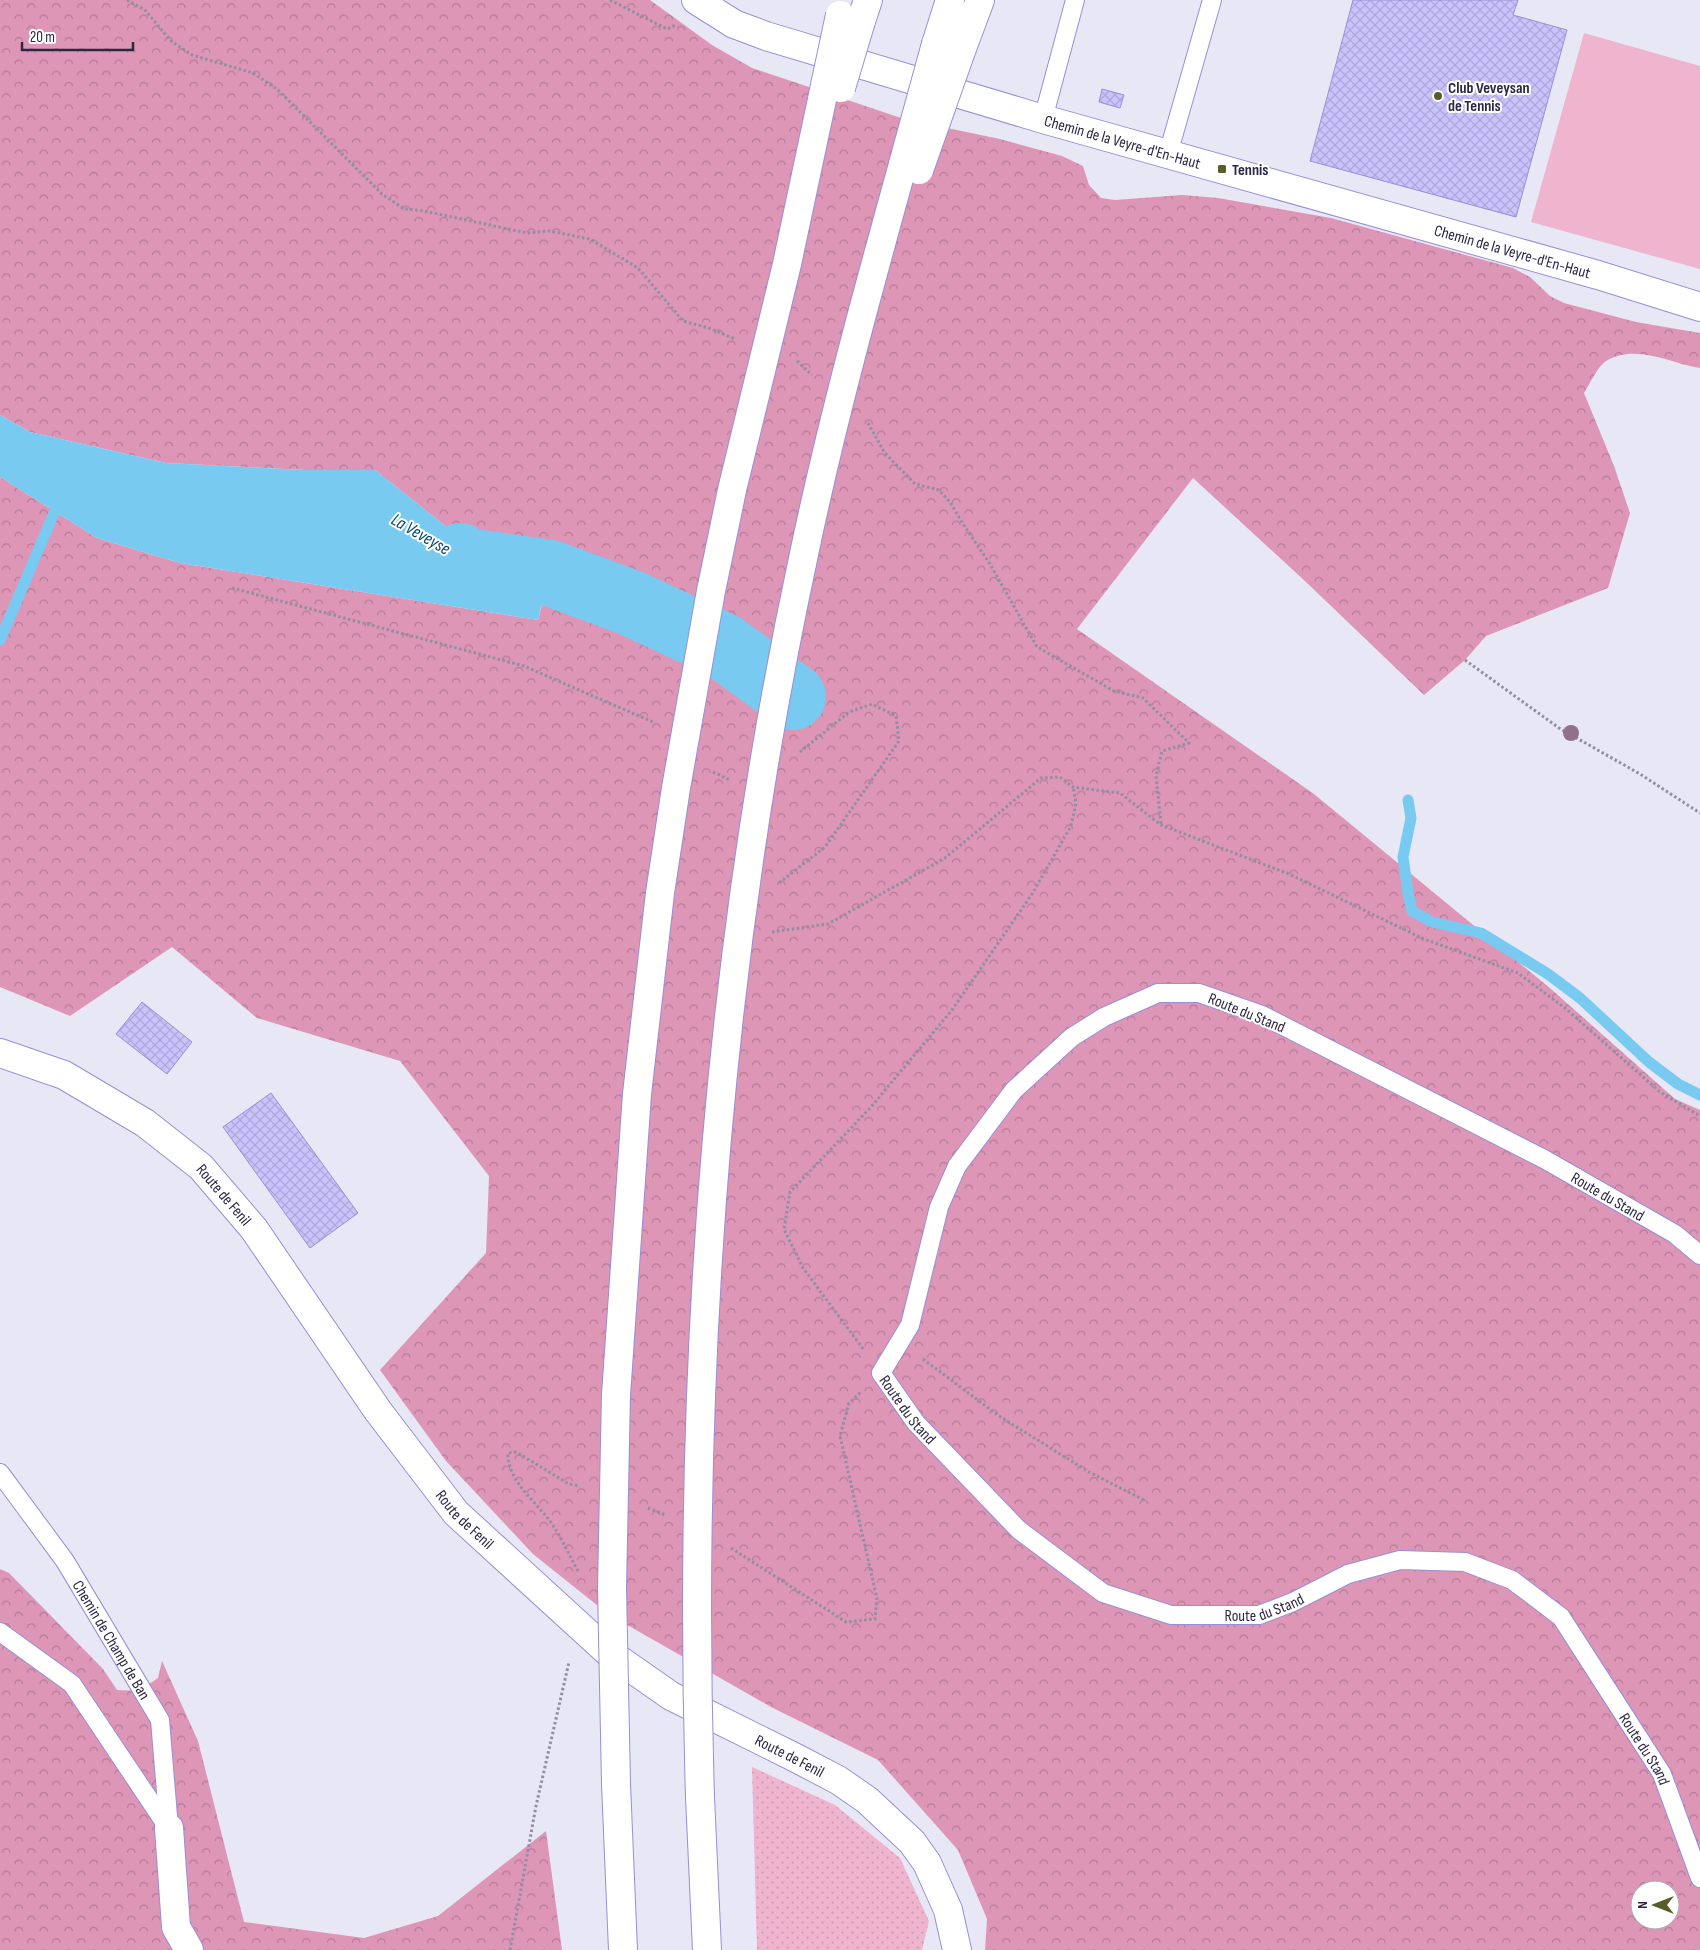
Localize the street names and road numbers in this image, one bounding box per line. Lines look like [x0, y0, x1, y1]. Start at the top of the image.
street label: Chemin de la Veyre-d'En-Haut [1042, 112, 1203, 174]
street label: Chemin de la Veyre-d'En-Haut [1432, 221, 1593, 283]
street label: Route du Stand [1205, 989, 1288, 1037]
street label: Route de Fenil [192, 1161, 255, 1230]
street label: Route du Stand [1567, 1169, 1647, 1226]
street label: Route du Stand [875, 1372, 939, 1449]
street label: Route de Fenil [431, 1487, 497, 1554]
street label: Chemin de Champ de Ban [68, 1577, 154, 1703]
street label: Route du Stand [1224, 1590, 1307, 1626]
street label: Route du Stand [1614, 1710, 1673, 1788]
street label: Route de Fenil [752, 1731, 827, 1782]

